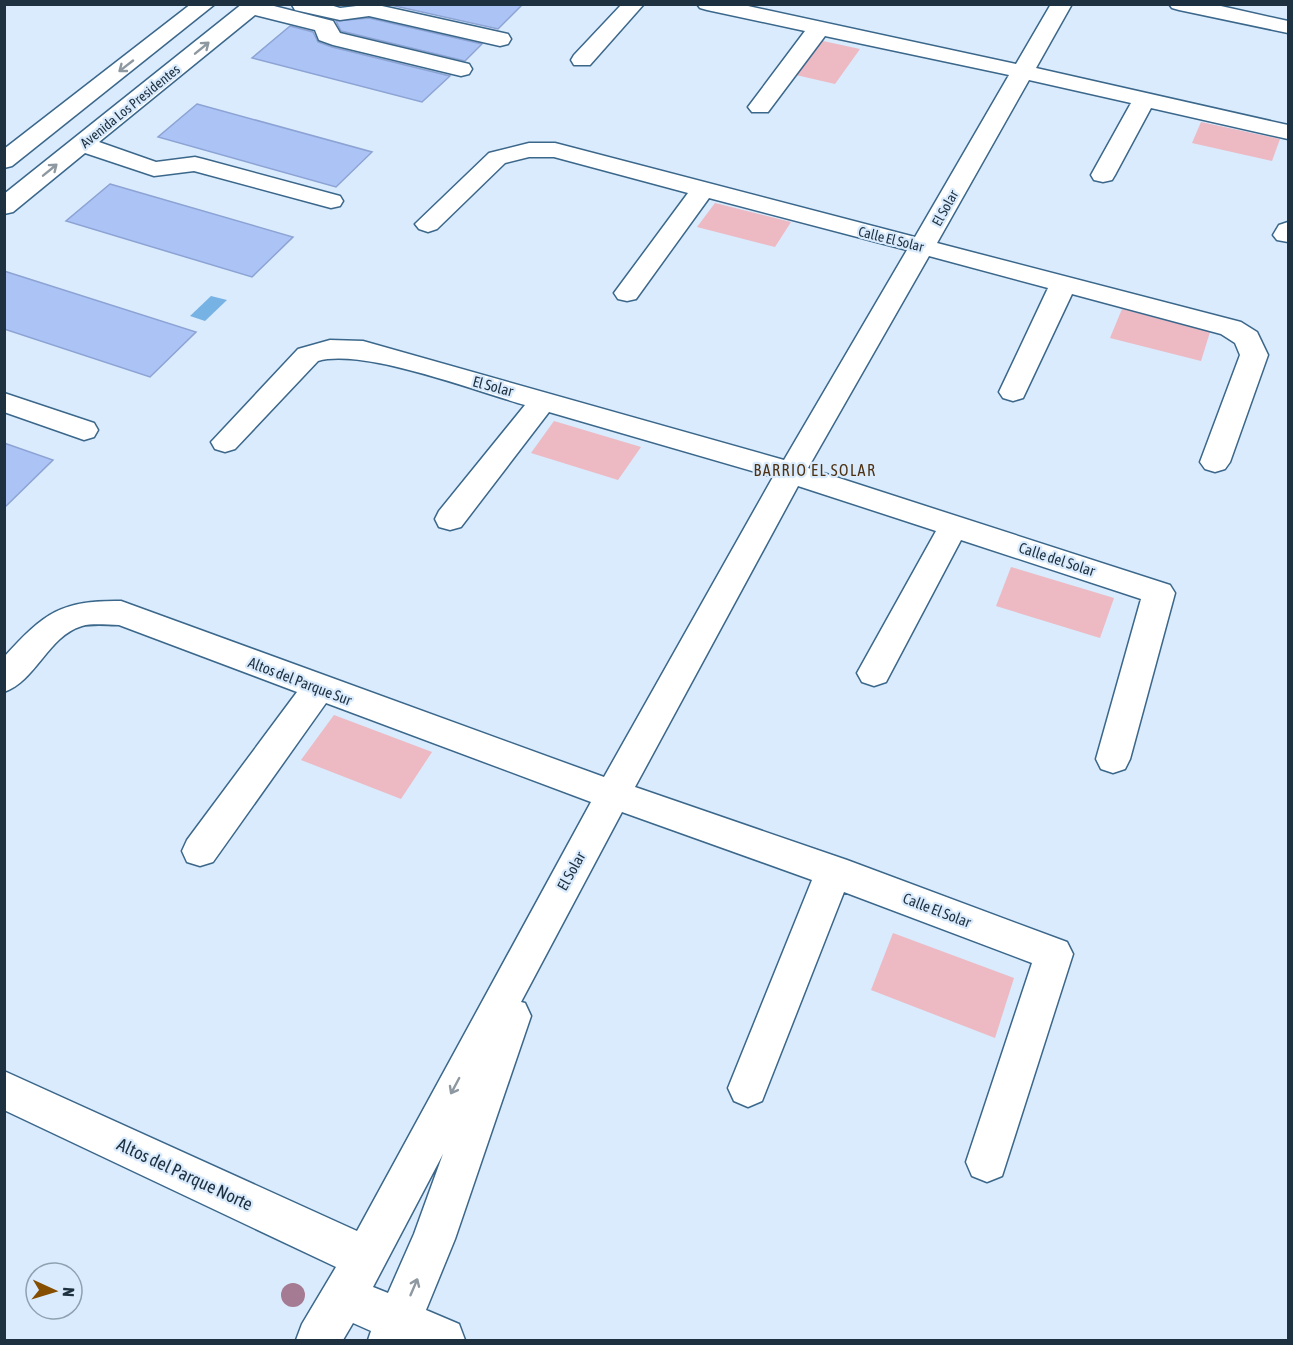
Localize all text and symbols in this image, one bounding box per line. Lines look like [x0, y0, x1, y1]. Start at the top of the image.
one-way arrow [194, 41, 210, 54]
one-way arrow [118, 60, 134, 73]
street label: Avenida Los Presidentes [77, 61, 183, 151]
one-way arrow [42, 163, 57, 177]
street label: El Solar [929, 187, 962, 229]
street label: Calle El Solar [857, 223, 926, 255]
street label: El Solar [471, 372, 516, 400]
district label: BARRIO EL SOLAR [754, 461, 876, 479]
street label: Calle del Solar [1017, 539, 1098, 579]
street label: Altos del Parque Sur [246, 653, 355, 709]
street label: El Solar [554, 848, 589, 893]
street label: Calle El Solar [901, 889, 974, 931]
one-way arrow [449, 1077, 461, 1094]
street label: Altos del Parque Norte [114, 1133, 256, 1215]
north arrow [24, 1261, 84, 1321]
one-way arrow [409, 1279, 420, 1297]
text: N [60, 1287, 78, 1297]

